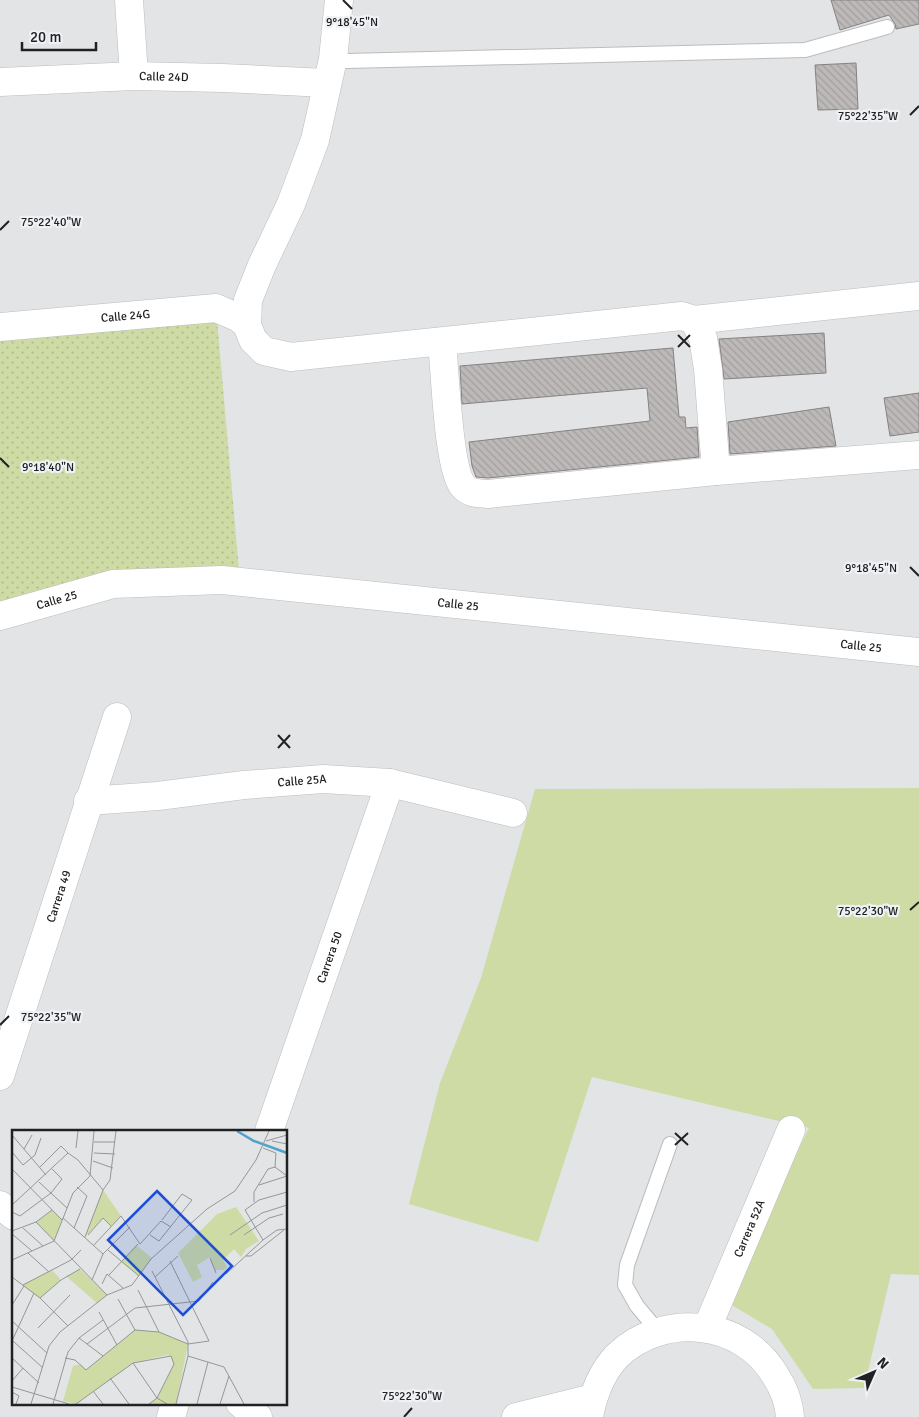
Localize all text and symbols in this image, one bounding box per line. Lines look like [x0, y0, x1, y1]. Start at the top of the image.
text: 9°18'45"N [326, 15, 378, 30]
scale bar [22, 20, 96, 52]
text: 20 m [30, 28, 61, 46]
street label: Calle 24D [139, 69, 189, 85]
text: 75°22'35"W [838, 109, 898, 124]
text: 75°22'40"W [21, 215, 81, 230]
street label: Calle 24G [100, 307, 151, 326]
text: 9°18'40"N [22, 460, 74, 475]
text: 9°18'45"N [845, 561, 897, 576]
street label: Calle 25 [35, 588, 79, 613]
street label: Calle 25 [437, 595, 480, 615]
street label: Calle 25 [840, 637, 883, 656]
street label: Calle 25A [277, 772, 328, 790]
street label: Carrera 49 [44, 868, 75, 924]
text: 75°22'30"W [838, 904, 898, 919]
street label: Carrera 50 [314, 929, 346, 985]
text: 75°22'35"W [21, 1010, 81, 1025]
inset map [12, 1130, 288, 1404]
street label: Carrera 52A [731, 1197, 769, 1260]
north arrow [849, 1347, 899, 1397]
text: N [873, 1354, 892, 1373]
text: 75°22'30"W [382, 1389, 442, 1404]

